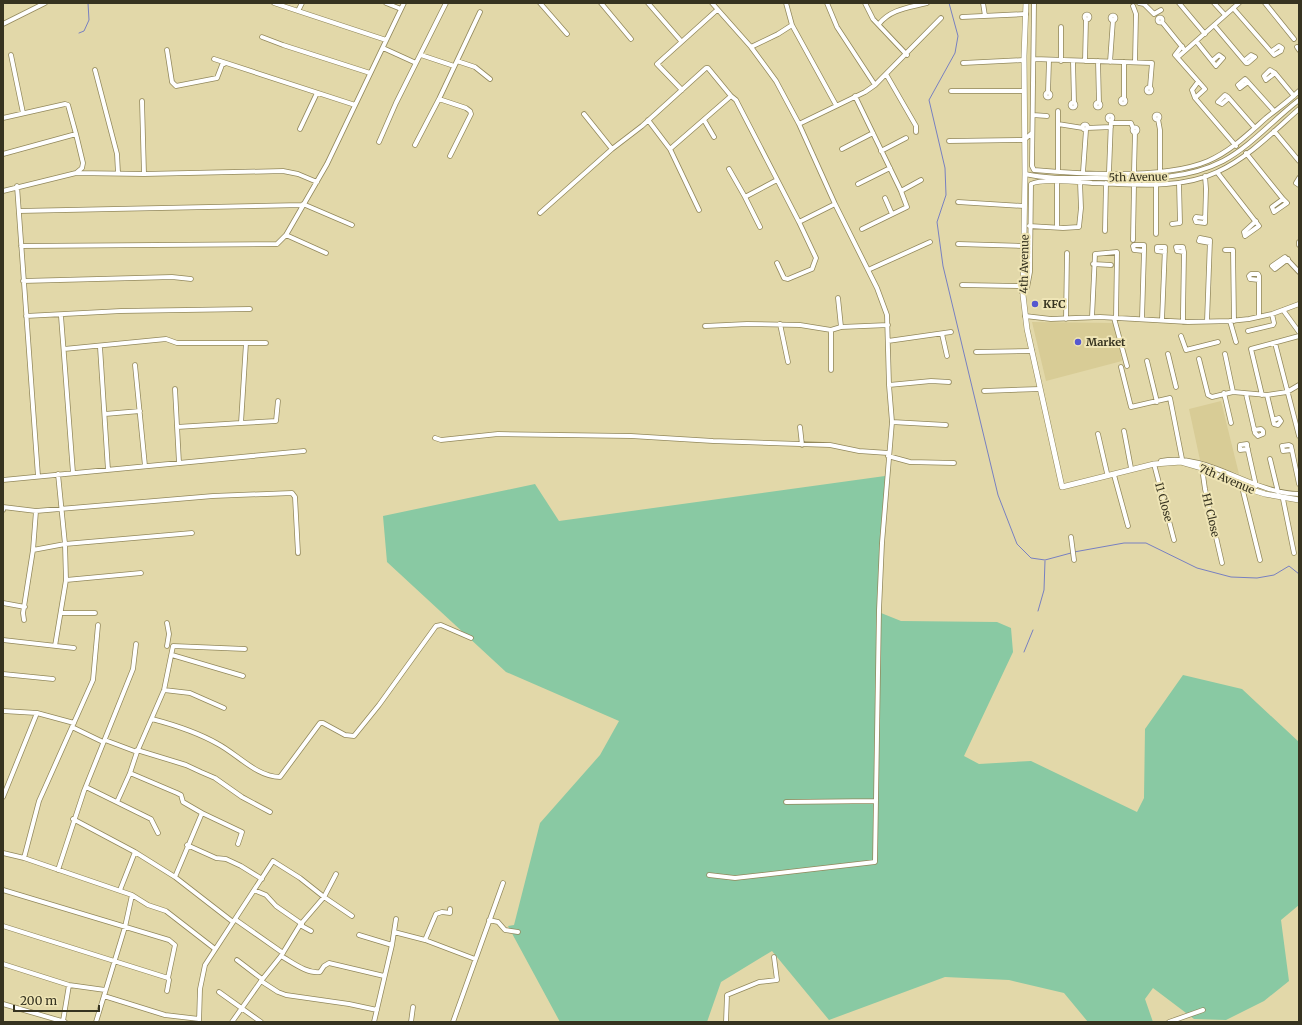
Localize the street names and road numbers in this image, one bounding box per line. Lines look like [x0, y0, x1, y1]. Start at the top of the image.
street label: 5th Avenue [1108, 169, 1168, 185]
street label: 4th Avenue [1016, 234, 1032, 294]
street label: 7th Avenue [1197, 461, 1257, 497]
street label: I1 Close [1152, 481, 1176, 523]
street label: H1 Close [1199, 492, 1223, 539]

